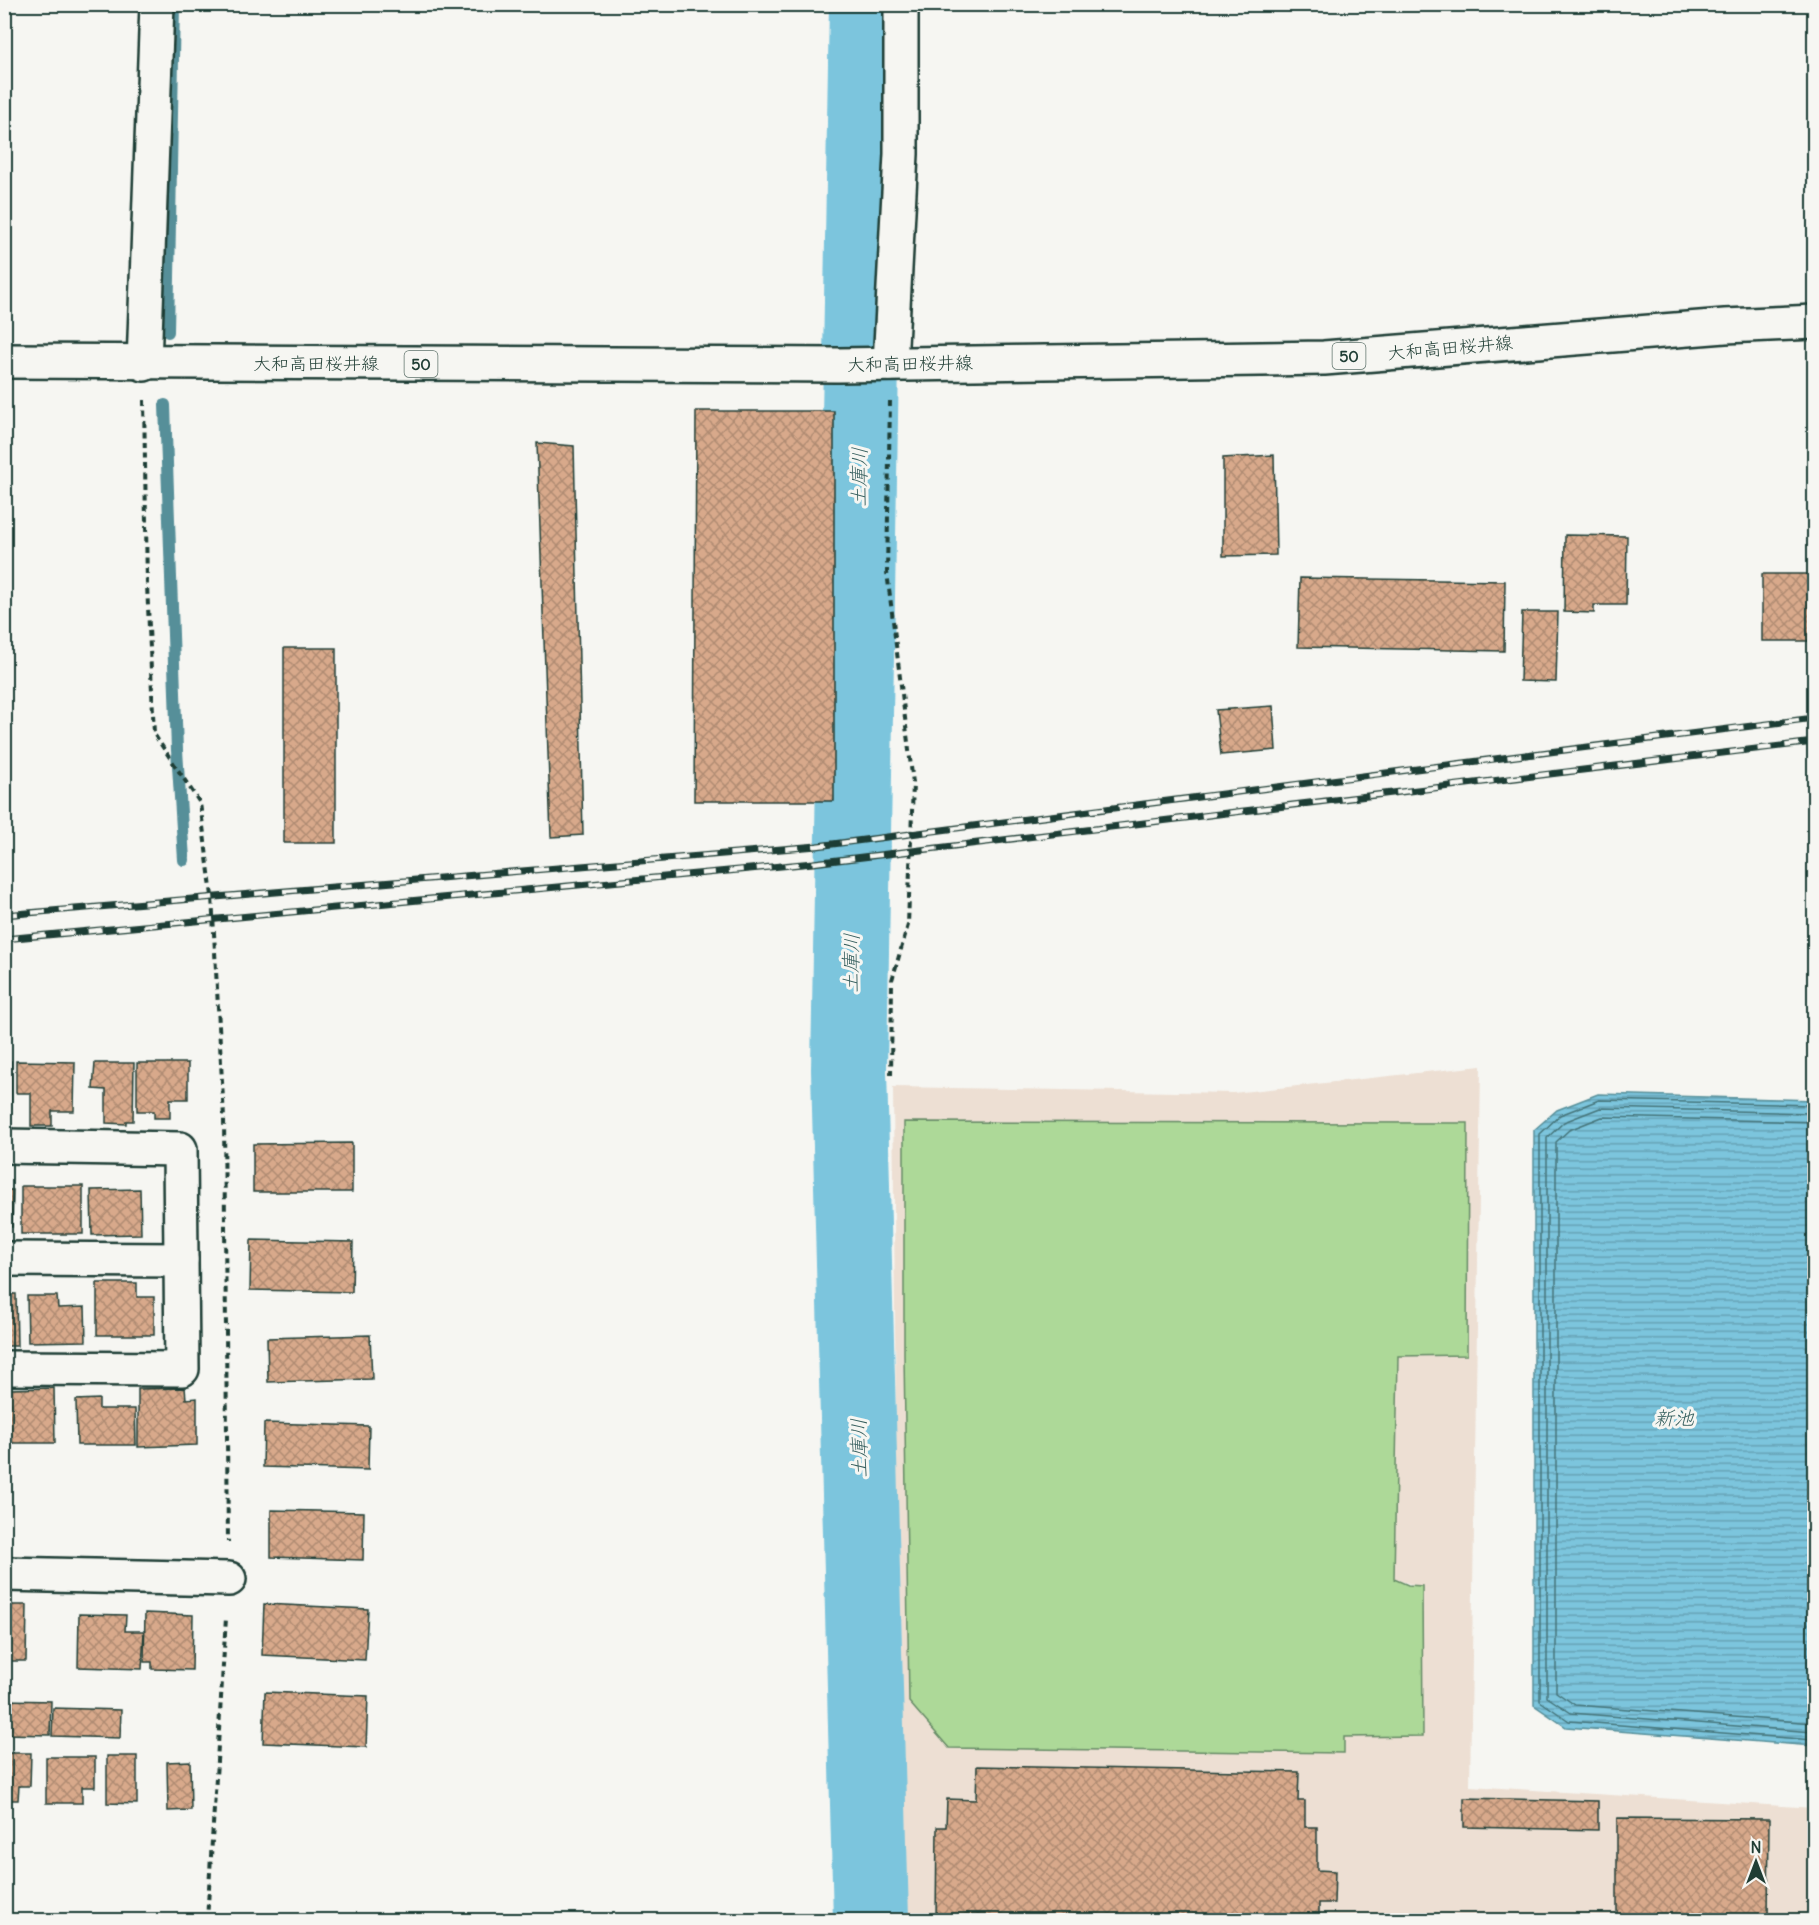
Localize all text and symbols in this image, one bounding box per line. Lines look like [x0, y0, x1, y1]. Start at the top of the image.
street label: 大和高田桜井線 [1386, 331, 1514, 364]
road number: 50 [1332, 343, 1366, 369]
road number: 50 [404, 351, 438, 377]
street label: 大和高田桜井線 [847, 351, 973, 376]
street label: 大和高田桜井線 [253, 352, 379, 375]
water label: 土庫川 [845, 447, 872, 507]
water label: 土庫川 [837, 933, 864, 993]
water label: 新池 [1654, 1405, 1695, 1430]
water label: 土庫川 [845, 1418, 872, 1478]
north arrow [1726, 1832, 1786, 1892]
text: N [1750, 1837, 1762, 1857]

